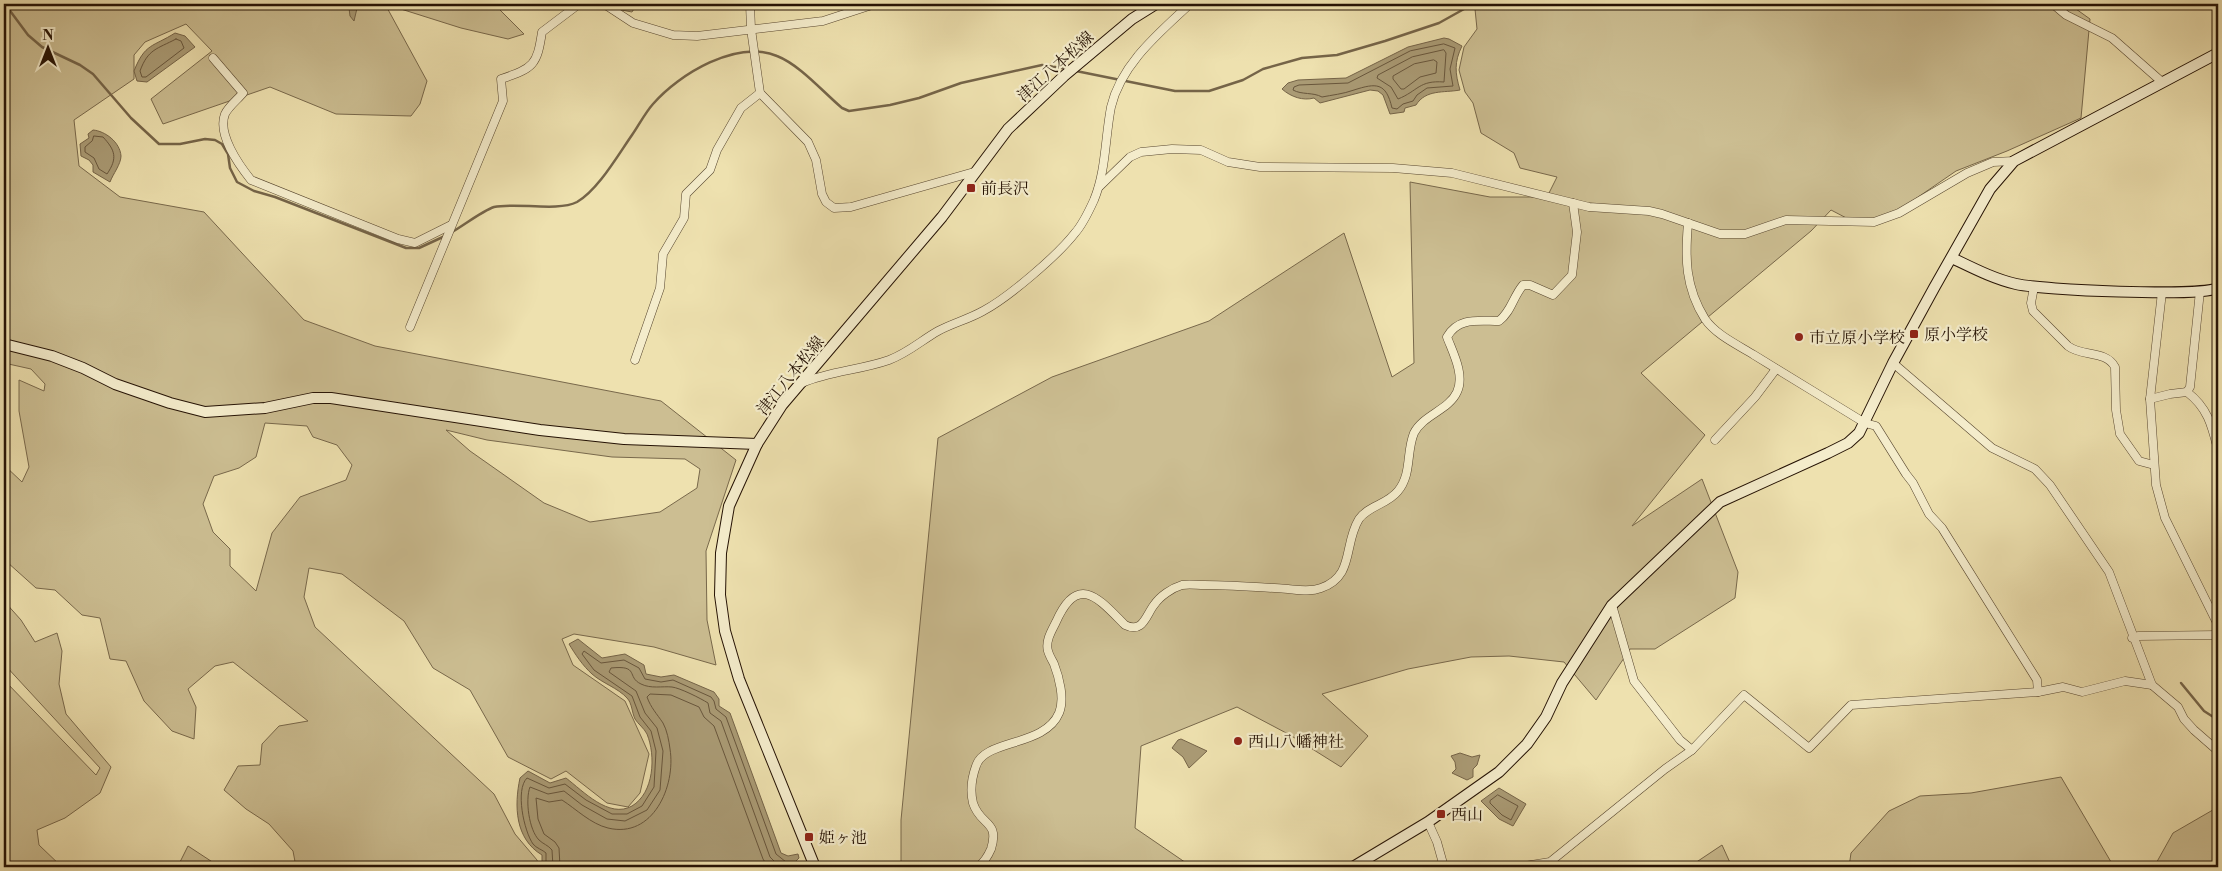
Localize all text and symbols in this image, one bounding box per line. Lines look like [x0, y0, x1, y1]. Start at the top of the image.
north arrow [22, 22, 72, 72]
text: N [42, 27, 54, 45]
street label: 津江八本松線 [1013, 27, 1098, 106]
place label: 前長沢 [981, 179, 1029, 199]
marker: 前長沢 [965, 182, 977, 194]
place label: 原小学校 [1924, 325, 1988, 345]
place label: 市立原小学校 [1809, 328, 1905, 348]
marker: 原小学校 [1908, 328, 1920, 340]
marker: 市立原小学校 [1793, 331, 1805, 343]
street label: 津江八本松線 [753, 332, 829, 419]
place label: 西山八幡神社 [1248, 732, 1344, 752]
marker: 西山八幡神社 [1232, 735, 1244, 747]
place label: 西山 [1451, 805, 1483, 825]
marker: 西山 [1435, 808, 1447, 820]
place label: 姫ヶ池 [819, 828, 867, 848]
marker: 姫ヶ池 [803, 831, 815, 843]

